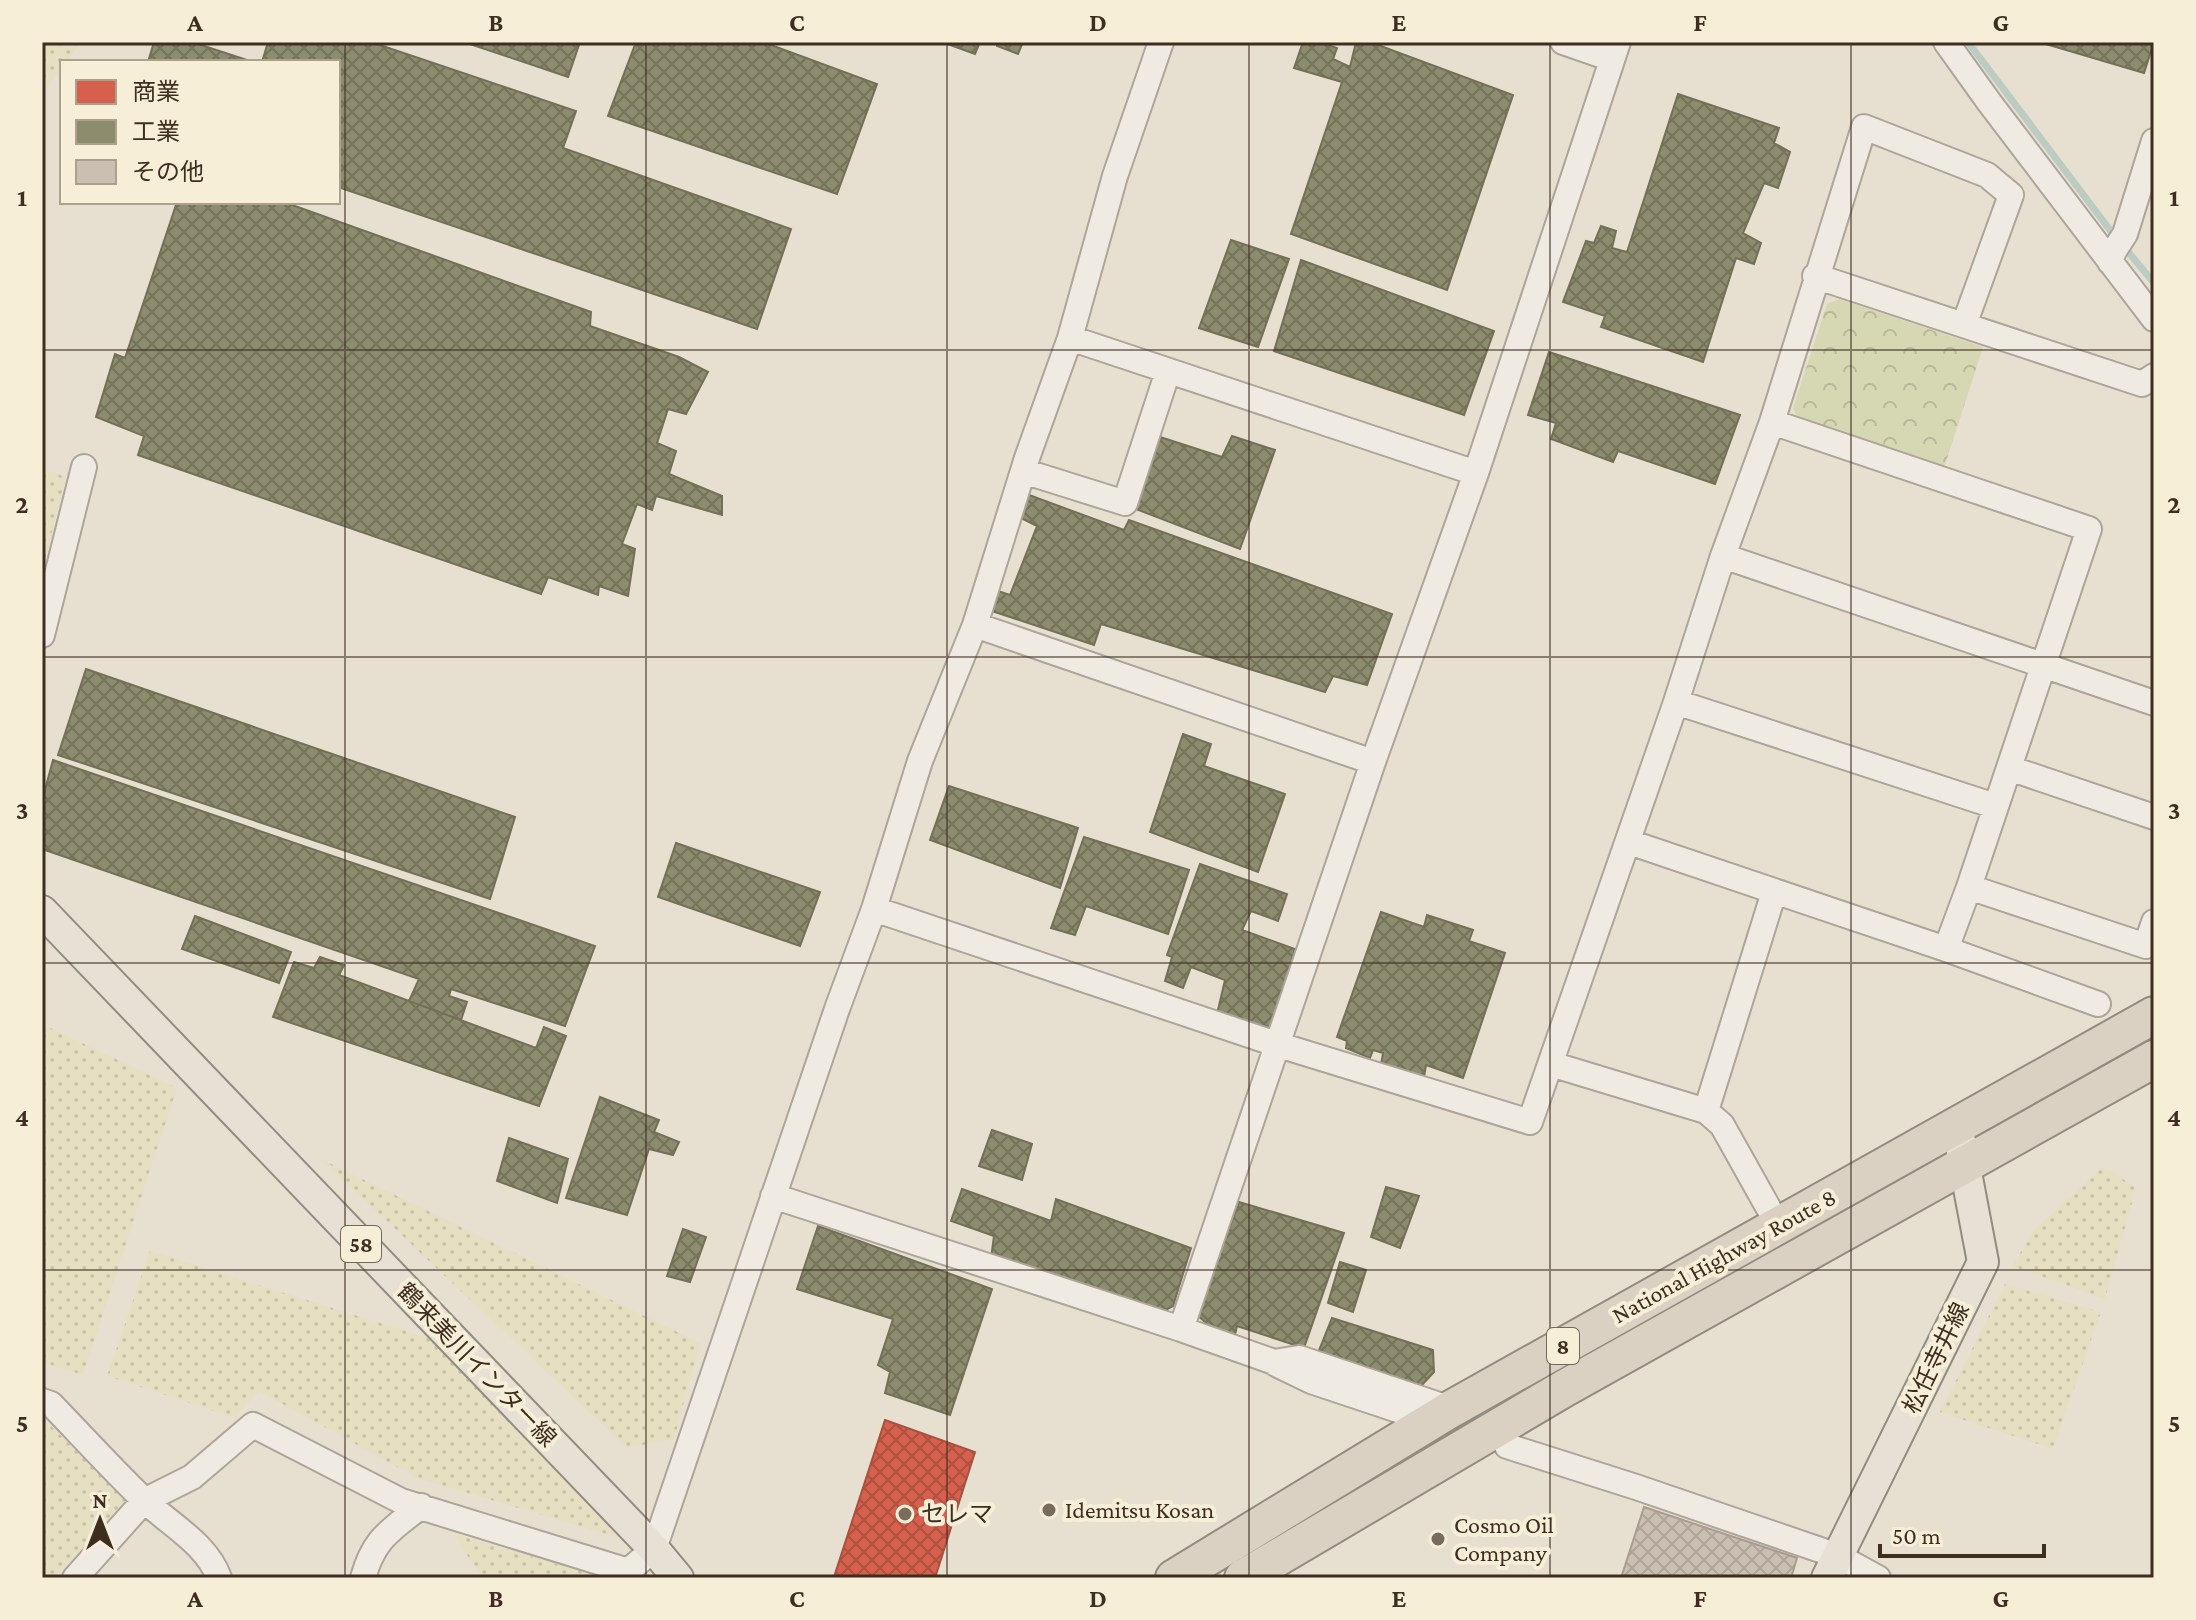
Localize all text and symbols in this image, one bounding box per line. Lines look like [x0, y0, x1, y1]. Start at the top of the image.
text: A [186, 8, 203, 37]
text: B [488, 8, 504, 37]
text: C [789, 8, 805, 37]
text: D [1089, 8, 1107, 37]
text: E [1392, 8, 1407, 37]
text: F [1693, 8, 1707, 37]
text: G [1993, 8, 2009, 37]
legend [60, 60, 340, 204]
text: 商業 [132, 78, 180, 105]
text: 工業 [132, 118, 180, 145]
text: その他 [132, 158, 204, 185]
text: 1 [17, 183, 27, 212]
text: 1 [2169, 183, 2179, 212]
text: 2 [15, 490, 29, 519]
text: 2 [2167, 490, 2181, 519]
text: 3 [16, 796, 28, 825]
text: 3 [2168, 796, 2180, 825]
text: 4 [15, 1103, 29, 1132]
text: 4 [2167, 1103, 2181, 1132]
street label: National Highway Route 8 [1607, 1183, 1840, 1328]
road number: 58 [341, 1226, 381, 1262]
street label: 鶴来美川インター線 [393, 1278, 562, 1452]
street label: 松任寺井線 [1897, 1298, 1974, 1418]
road number: 8 [1547, 1328, 1579, 1364]
text: 5 [16, 1409, 28, 1438]
text: 5 [2168, 1409, 2180, 1438]
north arrow [60, 1480, 140, 1560]
text: N [93, 1488, 108, 1513]
place label: Idemitsu Kosan [1065, 1496, 1214, 1523]
place label: セレマ [921, 1500, 993, 1527]
marker: Idemitsu Kosan [1040, 1501, 1058, 1519]
marker: セレマ [896, 1505, 914, 1523]
scale bar [1880, 1508, 2044, 1558]
place label: Cosmo Oil Company [1454, 1511, 1554, 1566]
text: 50 m [1892, 1522, 1941, 1549]
marker: Cosmo Oil Company [1429, 1530, 1447, 1548]
text: A [186, 1584, 203, 1613]
text: B [488, 1584, 504, 1613]
text: C [789, 1584, 805, 1613]
text: D [1089, 1584, 1107, 1613]
text: E [1392, 1584, 1407, 1613]
text: F [1693, 1584, 1707, 1613]
text: G [1993, 1584, 2009, 1613]

